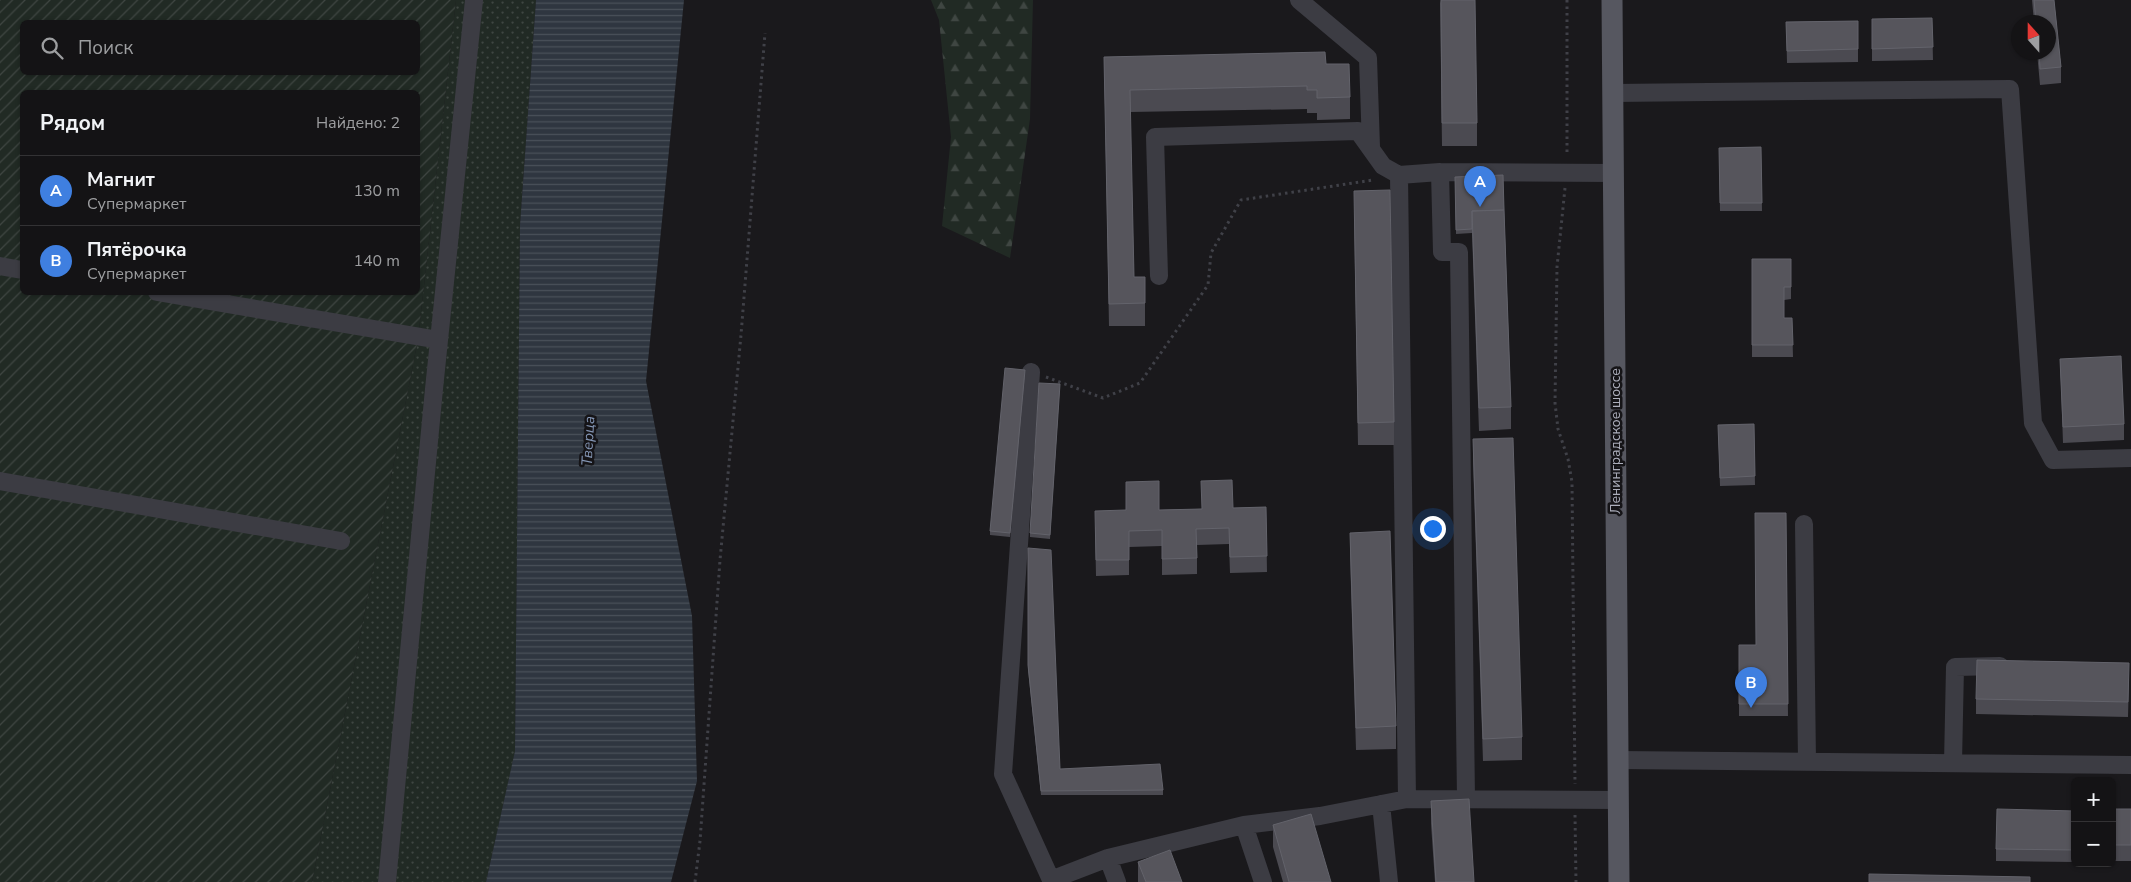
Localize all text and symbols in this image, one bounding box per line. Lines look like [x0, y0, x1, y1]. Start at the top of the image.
north arrow [2011, 15, 2056, 60]
search box [20, 20, 420, 75]
icon: search [38, 34, 66, 62]
text: Поиск [78, 35, 133, 61]
text: Рядом [40, 109, 105, 137]
text: Найдено: 2 [316, 112, 400, 134]
pin: A [1464, 166, 1496, 207]
text: Магнит [87, 167, 155, 193]
text: A [50, 180, 62, 202]
text: 130 m [353, 180, 400, 202]
text: Супермаркет [87, 193, 186, 215]
text: Пятёрочка [87, 237, 187, 263]
text: B [50, 250, 62, 272]
text: 140 m [353, 250, 400, 272]
text: Супермаркет [87, 263, 186, 285]
street label: Ленинградское шоссе [1606, 368, 1625, 514]
water label: Тверца [577, 415, 599, 467]
your location [1420, 516, 1446, 542]
pin: B [1735, 667, 1767, 708]
map controls [2071, 777, 2116, 867]
button: + [2071, 777, 2116, 822]
button: − [2071, 822, 2116, 867]

